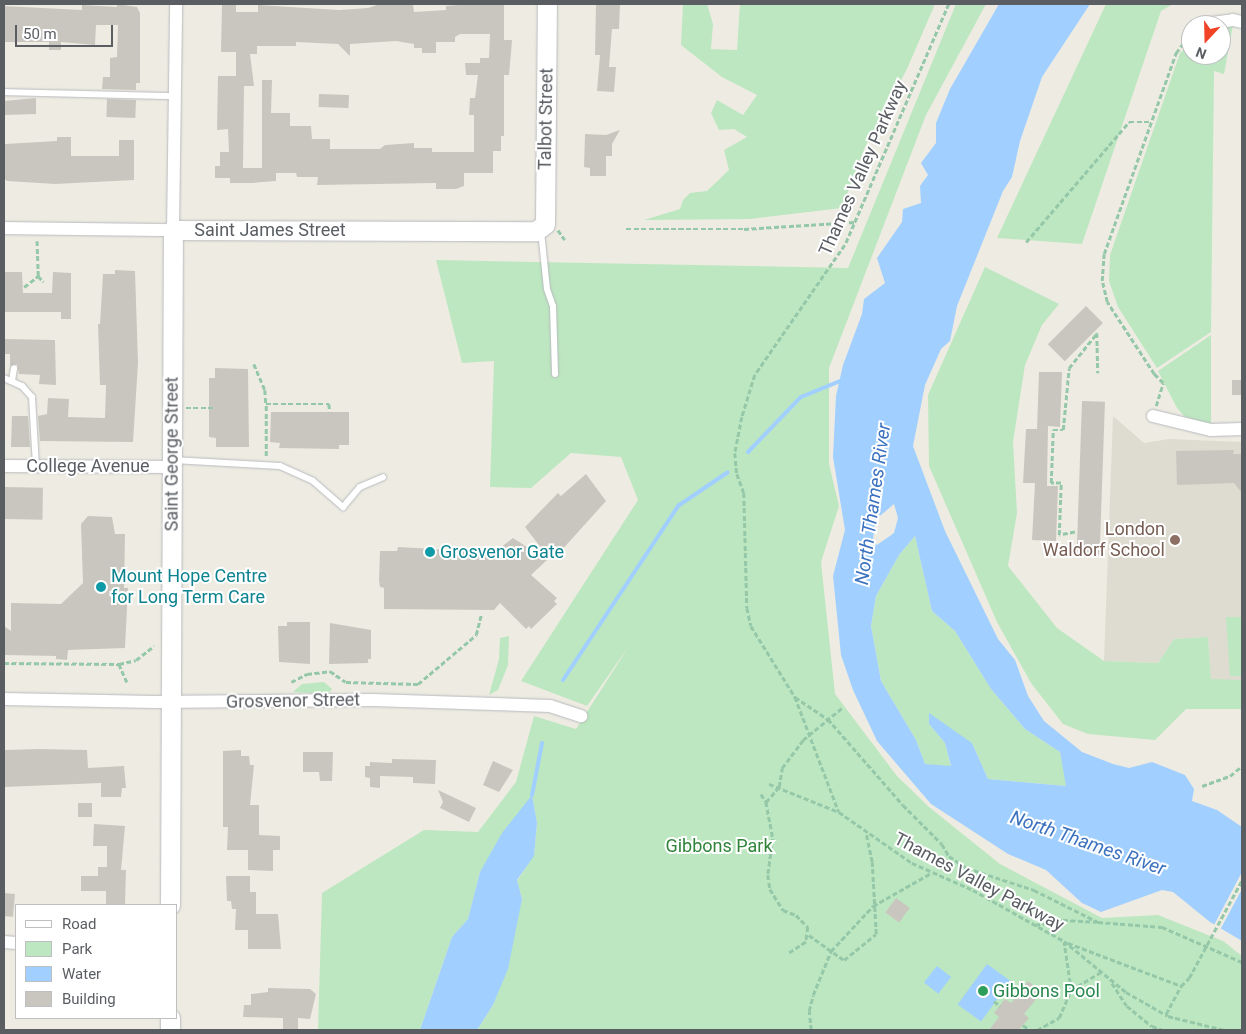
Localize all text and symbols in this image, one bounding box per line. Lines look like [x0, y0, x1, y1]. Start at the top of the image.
scale bar [18, 15, 115, 47]
north arrow [1181, 15, 1231, 65]
text: 50 m [23, 25, 57, 43]
text: N [1194, 44, 1208, 62]
street label: Talbot Street [534, 68, 558, 170]
street label: Thames Valley Parkway [815, 77, 911, 259]
street label: Saint James Street [194, 219, 346, 241]
street label: Saint George Street [161, 377, 183, 531]
water label: North Thames River [850, 422, 896, 586]
street label: College Avenue [26, 455, 150, 477]
place label: London Waldorf School [1043, 519, 1165, 562]
marker: London Waldorf School [1169, 534, 1181, 546]
place label: Grosvenor Gate [440, 541, 564, 563]
marker: Grosvenor Gate [424, 546, 436, 558]
place label: Mount Hope Centre for Long Term Care [111, 566, 267, 608]
marker: Mount Hope Centre for Long Term Care [95, 581, 107, 593]
street label: Grosvenor Street [226, 689, 360, 713]
water label: North Thames River [1007, 806, 1169, 880]
street label: Thames Valley Parkway [890, 828, 1068, 936]
park label: Gibbons Park [665, 835, 773, 857]
legend [15, 904, 178, 1019]
text: Road [62, 915, 96, 933]
text: Park [62, 940, 92, 958]
text: Water [62, 965, 101, 983]
place label: Gibbons Pool [993, 980, 1100, 1002]
marker: Gibbons Pool [977, 985, 989, 997]
text: Building [62, 990, 116, 1008]

